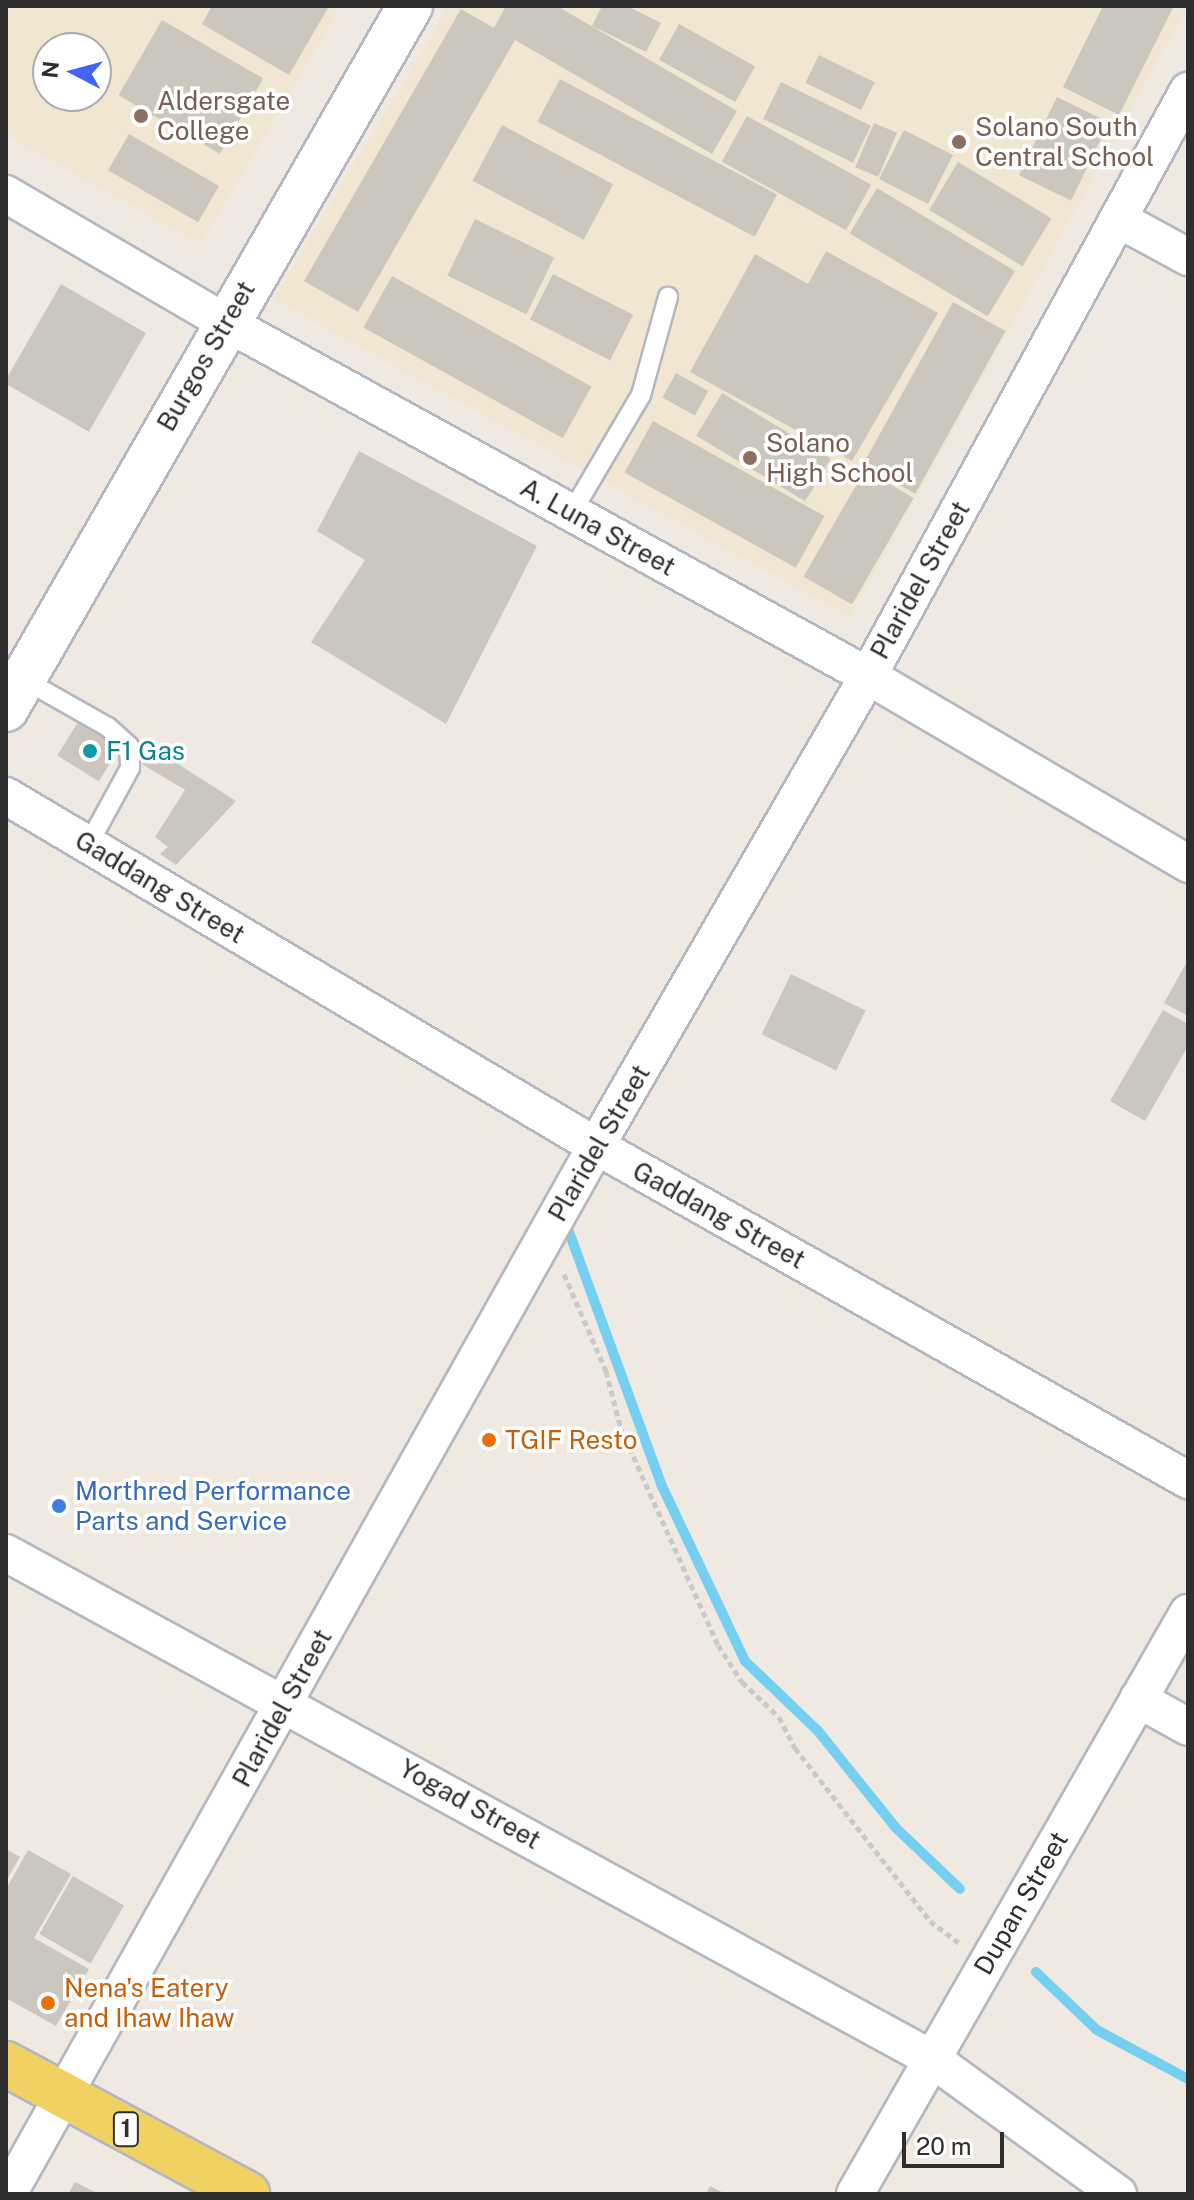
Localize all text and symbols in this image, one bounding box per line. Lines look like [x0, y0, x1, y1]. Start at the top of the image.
north arrow [32, 32, 112, 112]
text: N [36, 60, 64, 80]
place label: Aldersgate College [157, 85, 290, 146]
marker: Aldersgate College [132, 107, 150, 125]
place label: Solano South Central School [975, 111, 1154, 172]
marker: Solano South Central School [950, 133, 968, 151]
street label: Burgos Street [150, 275, 262, 437]
place label: Solano High School [766, 427, 913, 488]
marker: Solano High School [741, 449, 759, 467]
street label: A. Luna Street [515, 472, 681, 582]
street label: Plaridel Street [864, 496, 976, 664]
place label: F1 Gas [106, 735, 185, 767]
marker: F1 Gas [81, 742, 99, 760]
street label: Gaddang Street [70, 824, 250, 950]
street label: Plaridel Street [542, 1059, 656, 1227]
street label: Gaddang Street [627, 1155, 811, 1275]
place label: TGIF Resto [505, 1424, 638, 1456]
marker: TGIF Resto [480, 1431, 498, 1449]
place label: Morthred Performance Parts and Service [75, 1475, 351, 1536]
marker: Morthred Performance Parts and Service [50, 1497, 68, 1515]
street label: Plaridel Street [226, 1624, 338, 1792]
street label: Yogad Street [394, 1752, 546, 1856]
street label: Dupan Street [967, 1826, 1075, 1980]
place label: Nena's Eatery and Ihaw Ihaw [64, 1972, 235, 2034]
marker: Nena's Eatery and Ihaw Ihaw [39, 1994, 57, 2012]
road number: 1 [112, 2109, 140, 2149]
scale bar [906, 2116, 1008, 2166]
text: 20 m [916, 2132, 972, 2160]

